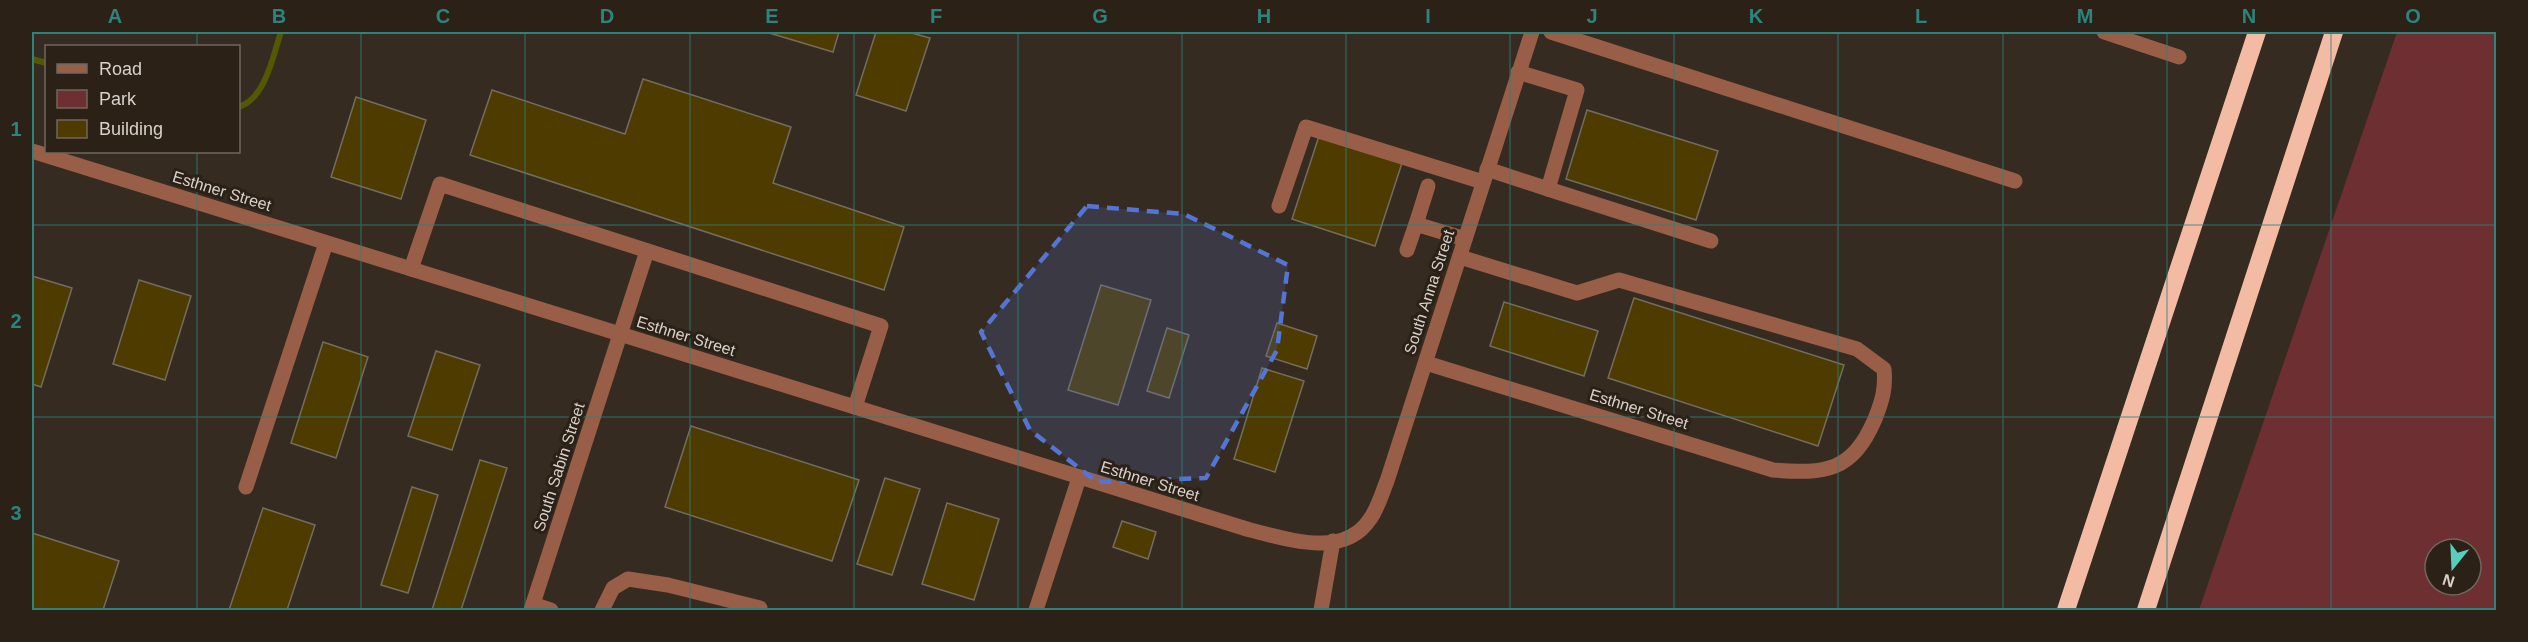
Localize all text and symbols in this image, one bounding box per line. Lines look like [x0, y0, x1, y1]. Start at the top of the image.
text: A [108, 5, 122, 27]
text: B [272, 5, 286, 27]
text: C [436, 5, 450, 27]
text: D [600, 5, 614, 27]
text: E [765, 5, 779, 27]
text: F [930, 5, 942, 27]
text: G [1092, 5, 1108, 27]
text: H [1257, 5, 1271, 27]
text: I [1425, 5, 1431, 27]
text: J [1586, 5, 1598, 27]
text: K [1749, 5, 1764, 27]
text: L [1915, 5, 1927, 27]
text: M [2077, 5, 2093, 27]
text: N [2242, 5, 2256, 27]
text: O [2405, 5, 2421, 27]
legend [45, 45, 240, 153]
text: Road [99, 59, 142, 79]
text: Park [99, 89, 137, 109]
text: 1 [10, 118, 22, 140]
text: Building [99, 119, 163, 139]
street label: Esthner Street [171, 168, 274, 214]
street label: South Anna Street [1401, 227, 1457, 356]
text: 2 [10, 310, 22, 332]
street label: Esthner Street [635, 313, 738, 359]
street label: Esthner Street [1588, 386, 1691, 432]
street label: South Sabin Street [530, 400, 588, 533]
street label: Esthner Street [1099, 458, 1202, 504]
text: 3 [10, 502, 22, 524]
north arrow [2423, 537, 2483, 597]
text: N [2440, 571, 2457, 591]

